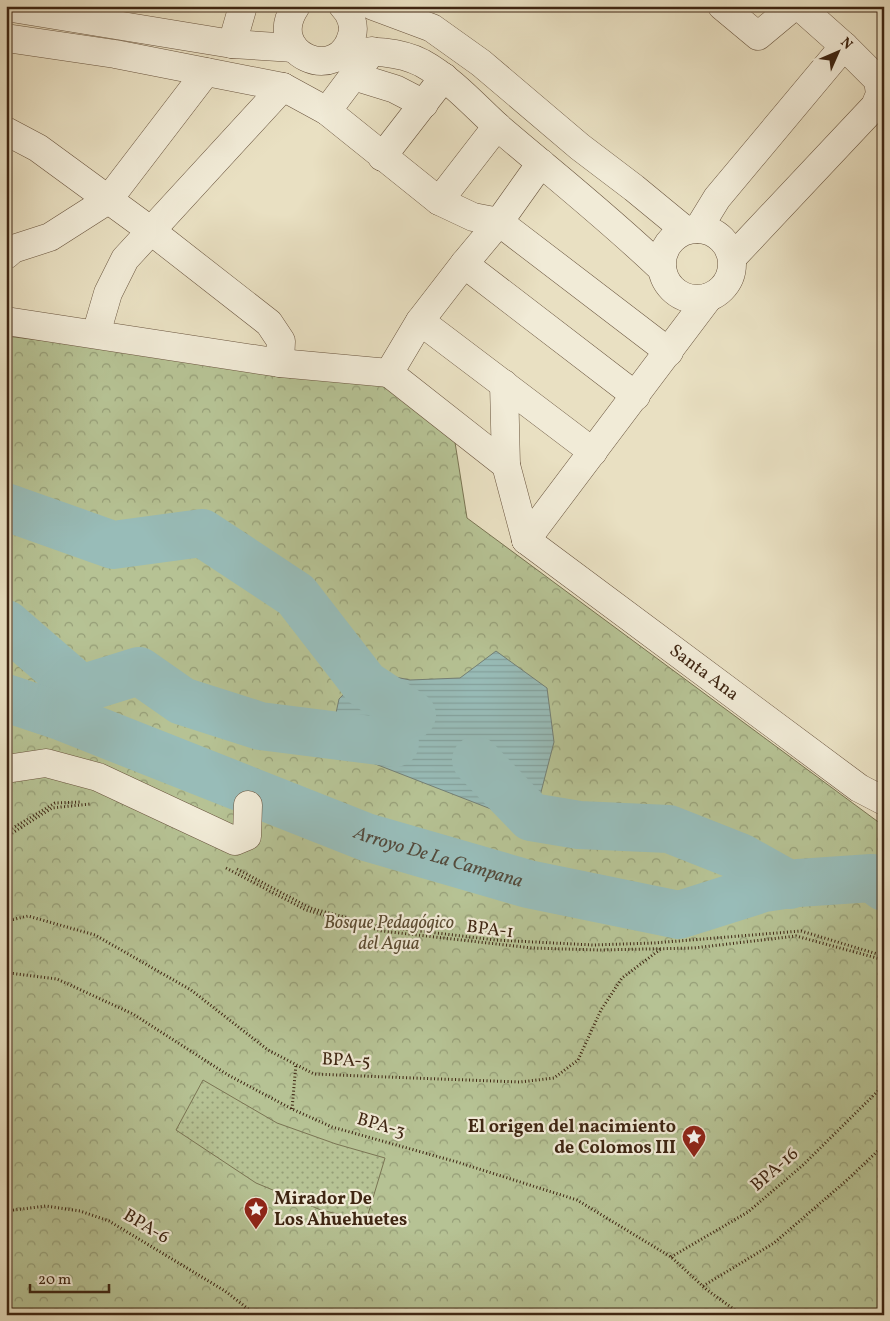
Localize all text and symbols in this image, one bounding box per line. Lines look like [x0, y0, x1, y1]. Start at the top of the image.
north arrow [812, 28, 862, 78]
text: N [836, 34, 856, 54]
street label: Santa Ana [664, 638, 744, 707]
water label: Arroyo De La Campana [349, 820, 526, 895]
park label: Bosque Pedagógico del Agua [324, 911, 454, 957]
street label: BPA-1 [465, 915, 515, 945]
street label: BPA-5 [321, 1047, 371, 1075]
street label: BPA-3 [354, 1107, 408, 1145]
place label: El origen del nacimiento de Colomos III [468, 1115, 676, 1161]
place icon: El origen del nacimiento de Colomos III [681, 1124, 707, 1158]
street label: BPA-16 [746, 1142, 804, 1198]
place label: Mirador De Los Ahuehuetes [274, 1187, 407, 1233]
place icon: Mirador De Los Ahuehuetes [243, 1196, 269, 1230]
street label: BPA-6 [118, 1203, 174, 1251]
scale bar [30, 1261, 109, 1293]
text: 20 m [38, 1270, 71, 1291]

